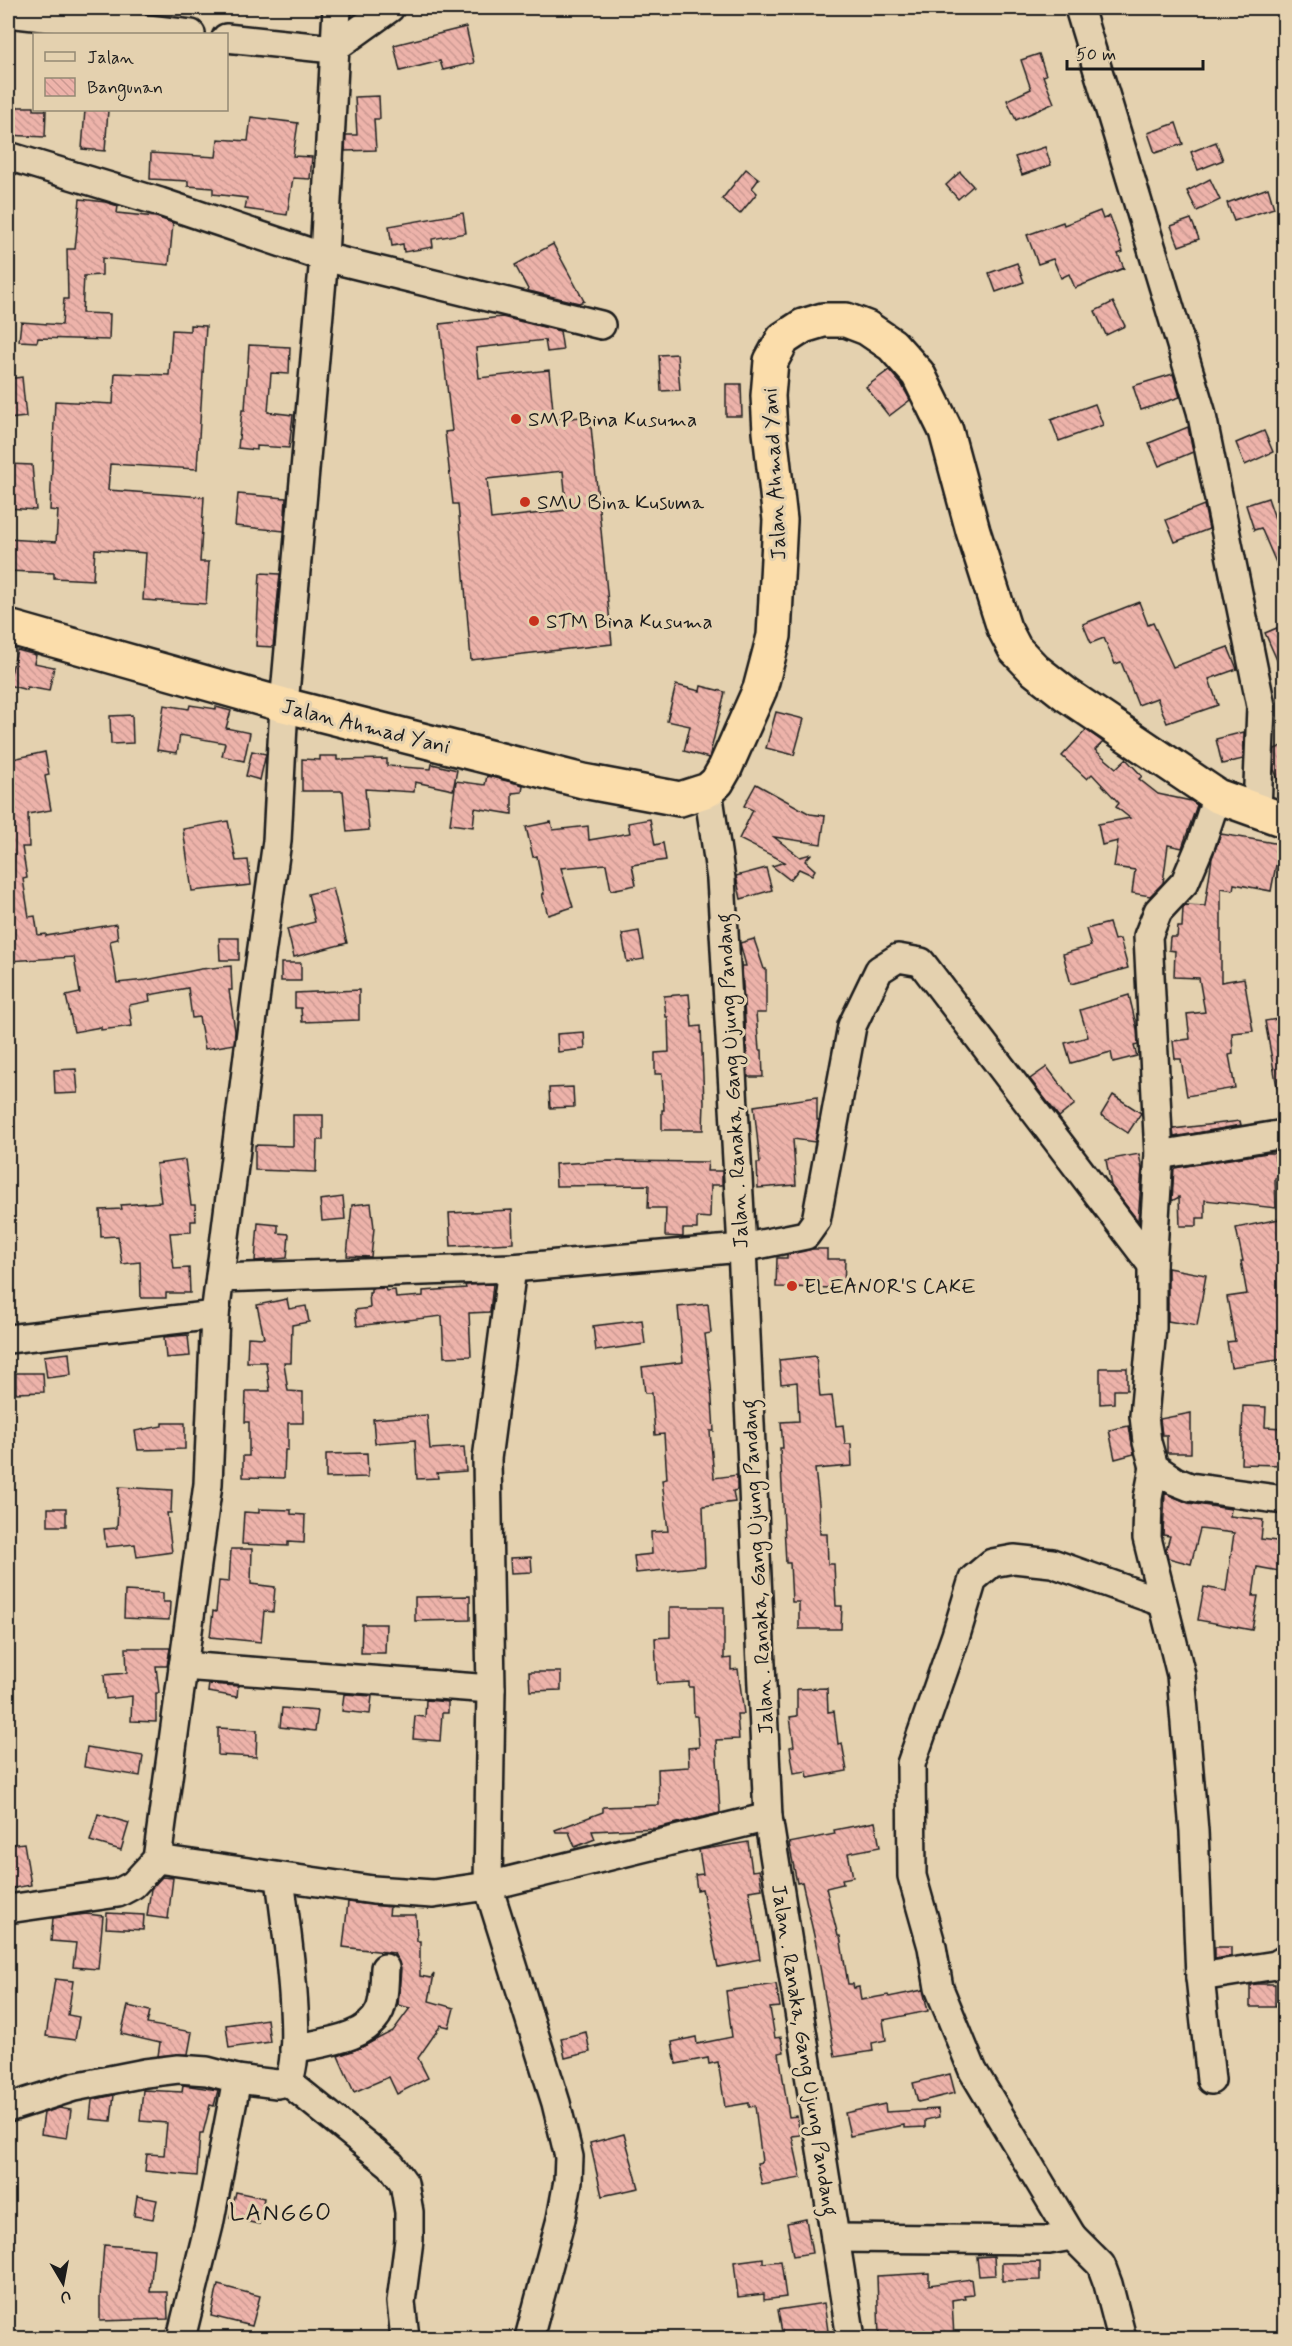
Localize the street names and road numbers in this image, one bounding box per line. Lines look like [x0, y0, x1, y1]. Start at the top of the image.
street label: Jalan Ahmad Yani [757, 387, 793, 561]
street label: Jalan Ahmad Yani [279, 693, 453, 761]
street label: Jalan . Ranaka, Gang Ujung Pandang [710, 912, 758, 1249]
street label: Jalan . Ranaka, Gang Ujung Pandang [735, 1398, 783, 1735]
street label: Jalan . Ranaka, Gang Ujung Pandang [762, 1882, 844, 2218]

